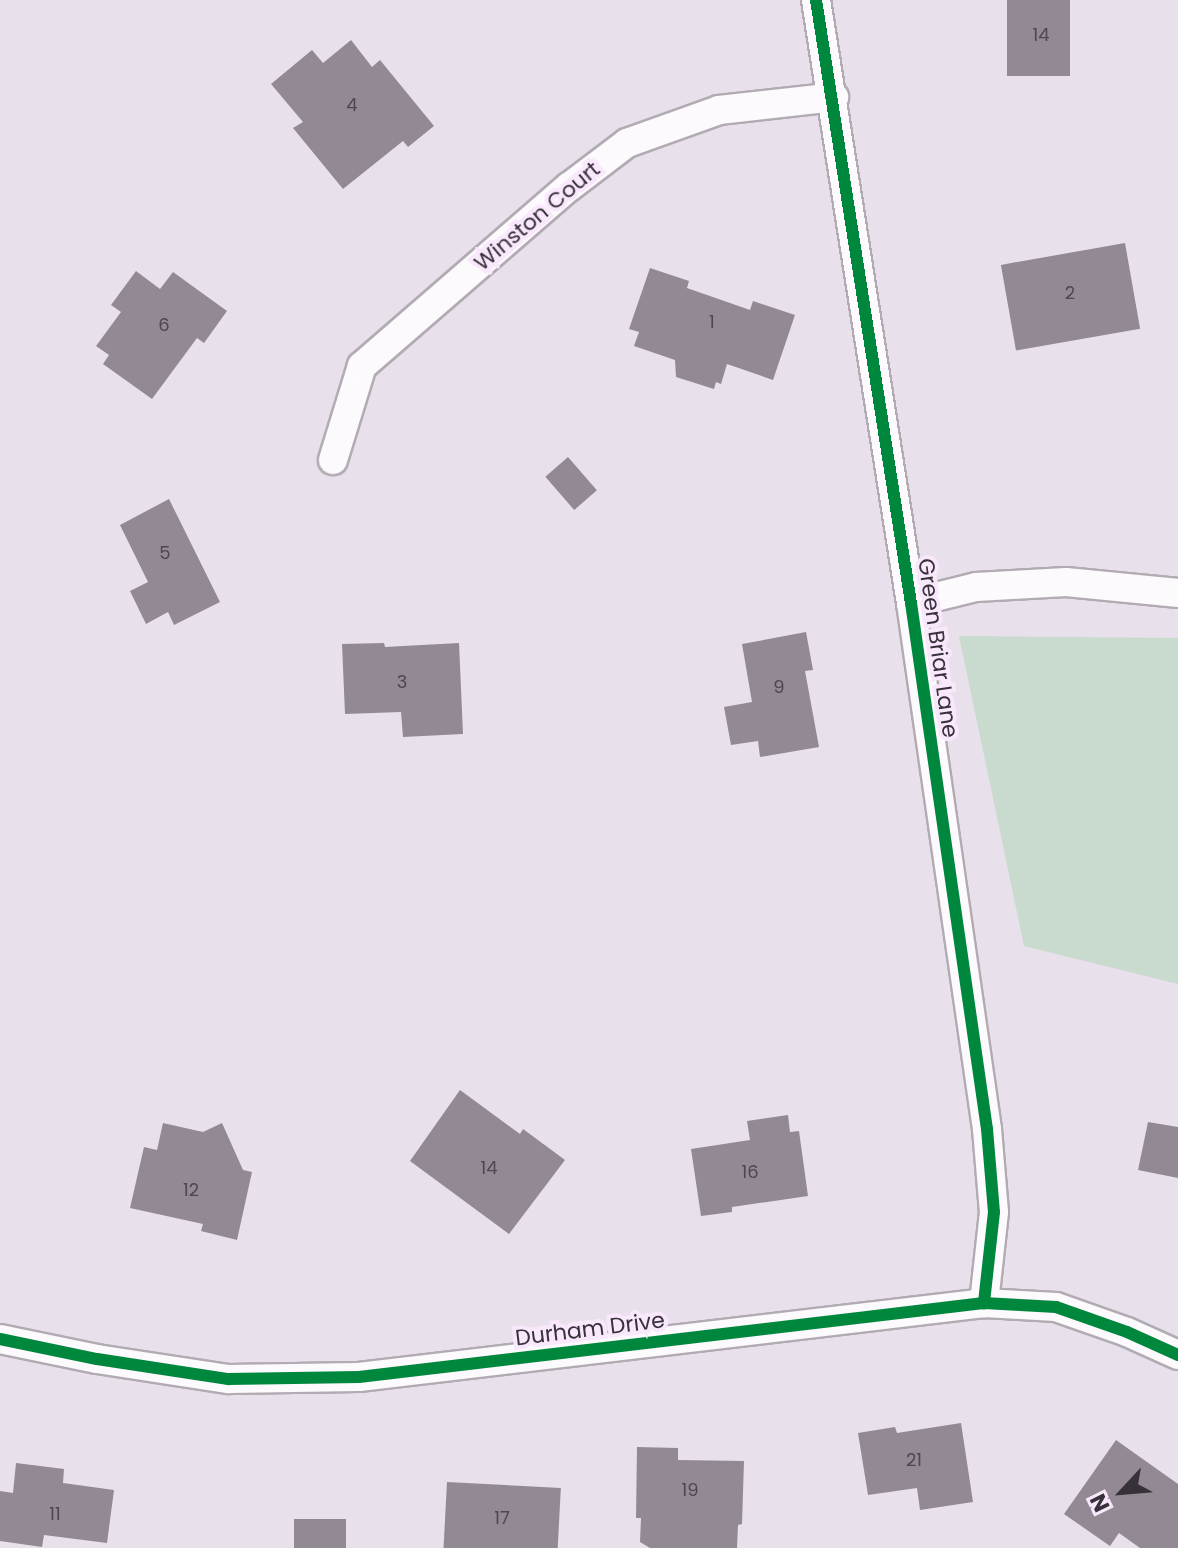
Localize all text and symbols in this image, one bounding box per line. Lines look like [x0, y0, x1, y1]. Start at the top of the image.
house number: 14 [1032, 24, 1050, 46]
house number: 4 [346, 94, 358, 116]
street label: Winston Court [469, 156, 605, 276]
house number: 2 [1065, 282, 1075, 304]
house number: 1 [709, 311, 715, 333]
house number: 6 [158, 314, 170, 336]
house number: 5 [159, 542, 171, 564]
street label: Green Briar Lane [912, 557, 964, 739]
house number: 3 [397, 671, 407, 693]
house number: 9 [773, 676, 785, 698]
house number: 14 [480, 1157, 498, 1179]
house number: 16 [741, 1161, 759, 1183]
house number: 12 [183, 1179, 199, 1201]
street label: Durham Drive [514, 1307, 666, 1351]
house number: 21 [906, 1449, 922, 1471]
north arrow [1082, 1452, 1162, 1532]
house number: 19 [681, 1479, 699, 1501]
text: N [1082, 1489, 1118, 1517]
house number: 11 [49, 1503, 61, 1525]
house number: 17 [494, 1507, 510, 1529]

